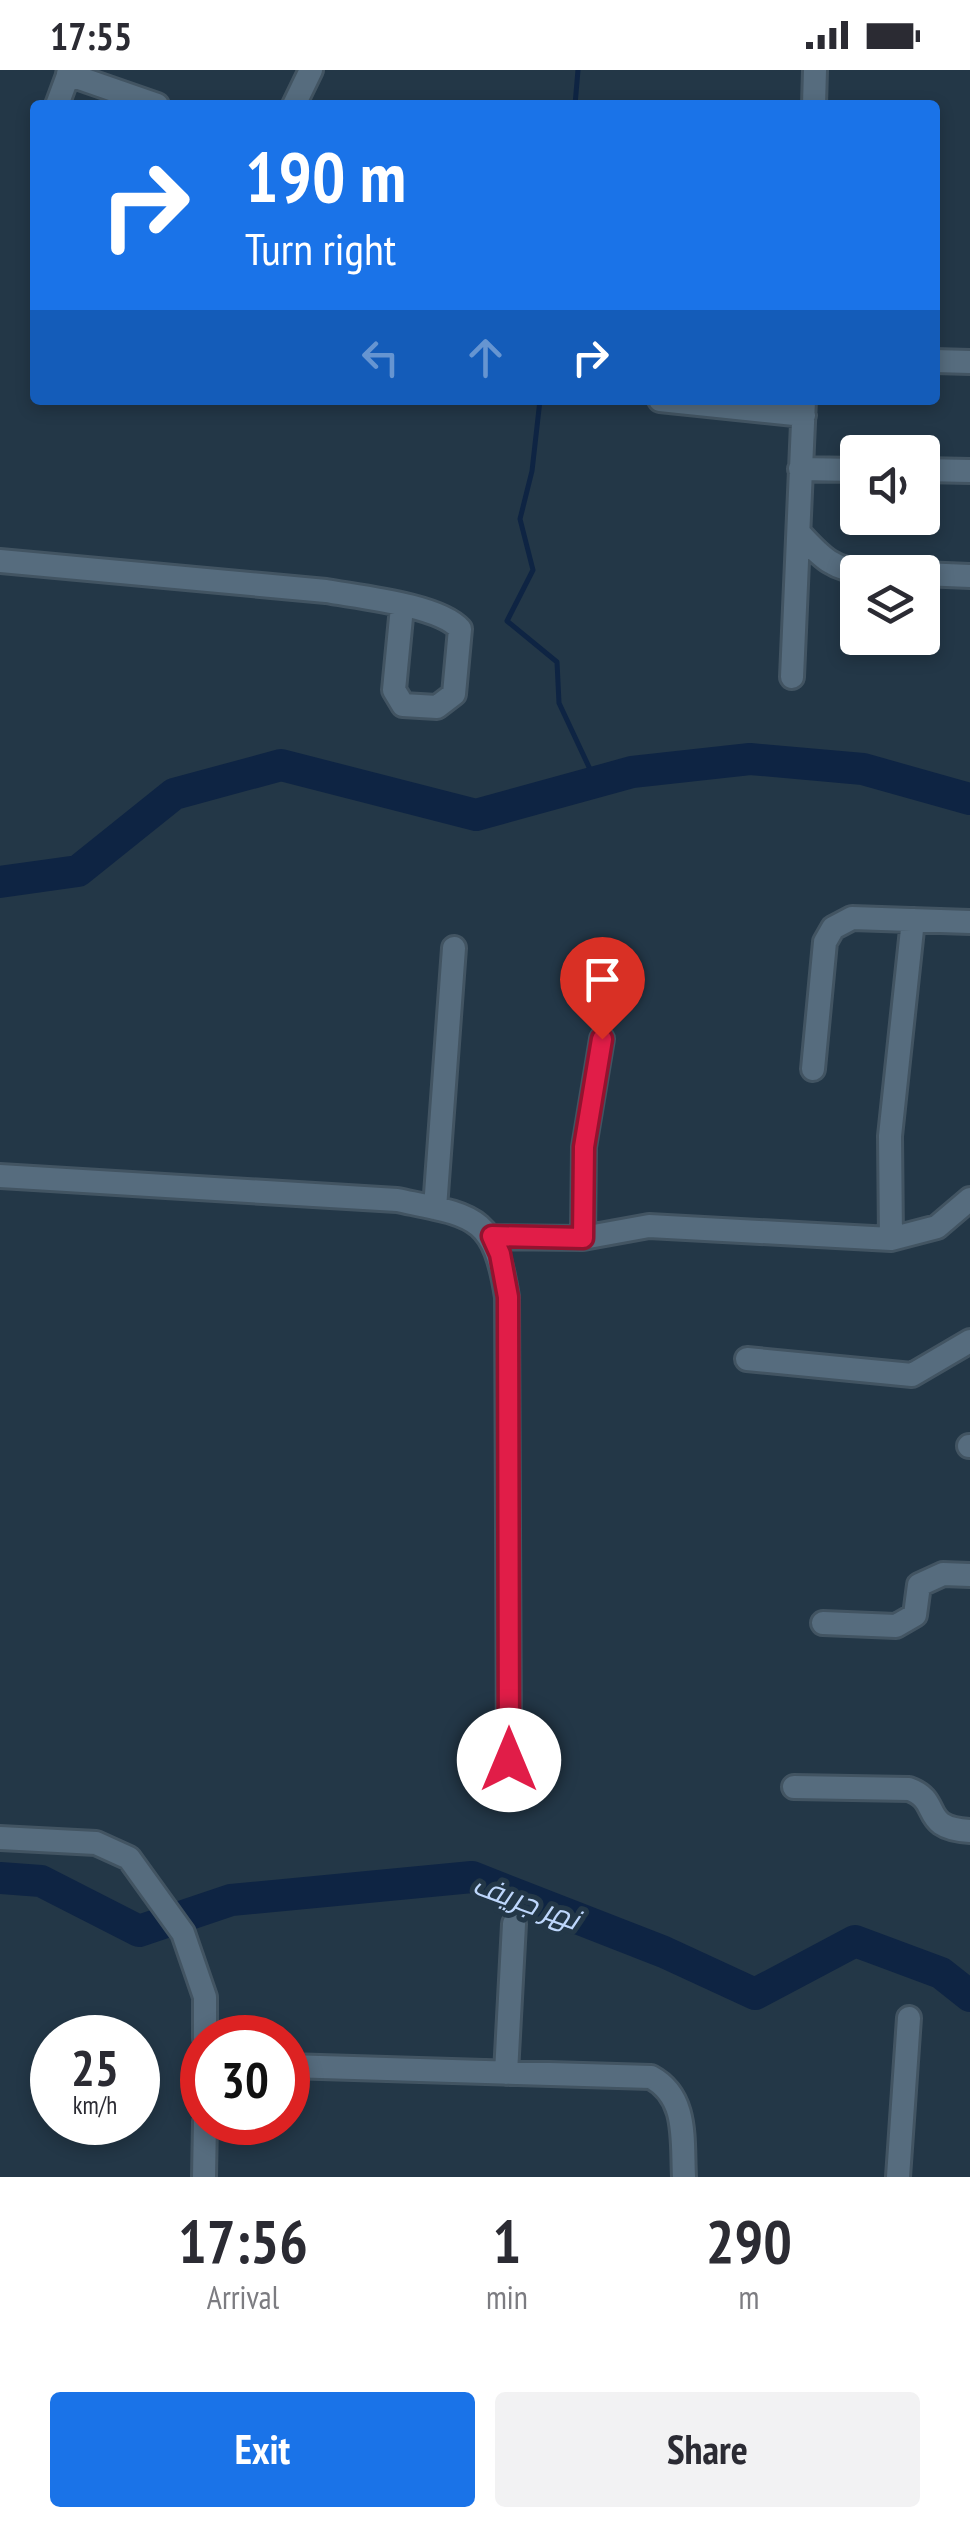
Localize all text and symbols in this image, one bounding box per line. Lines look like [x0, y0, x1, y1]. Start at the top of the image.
text: 17:55 [50, 11, 132, 60]
text: 190 m [245, 131, 406, 221]
icon: right [80, 140, 210, 270]
text: Turn right [245, 219, 396, 277]
icon: left [353, 330, 408, 385]
icon: ahead [458, 330, 513, 385]
icon: right [563, 330, 618, 385]
map controls [840, 435, 940, 655]
button: sound [840, 435, 940, 535]
button: layers [840, 555, 940, 655]
pin [560, 937, 645, 1040]
icon: arrive [575, 952, 630, 1007]
position arrow [457, 1708, 561, 1812]
water label: نهر جريف [468, 1863, 588, 1939]
speed limit sign: 30 [180, 2015, 310, 2145]
text: 25 [71, 2035, 119, 2100]
text: km/h [73, 2089, 117, 2121]
text: 17:56 [178, 2202, 308, 2280]
text: 1 [493, 2202, 521, 2280]
text: 290 [706, 2202, 792, 2280]
text: Arrival [207, 2276, 279, 2318]
text: min [486, 2276, 528, 2318]
text: m [738, 2276, 759, 2318]
button: Exit [50, 2392, 475, 2507]
button: Share [495, 2392, 920, 2507]

